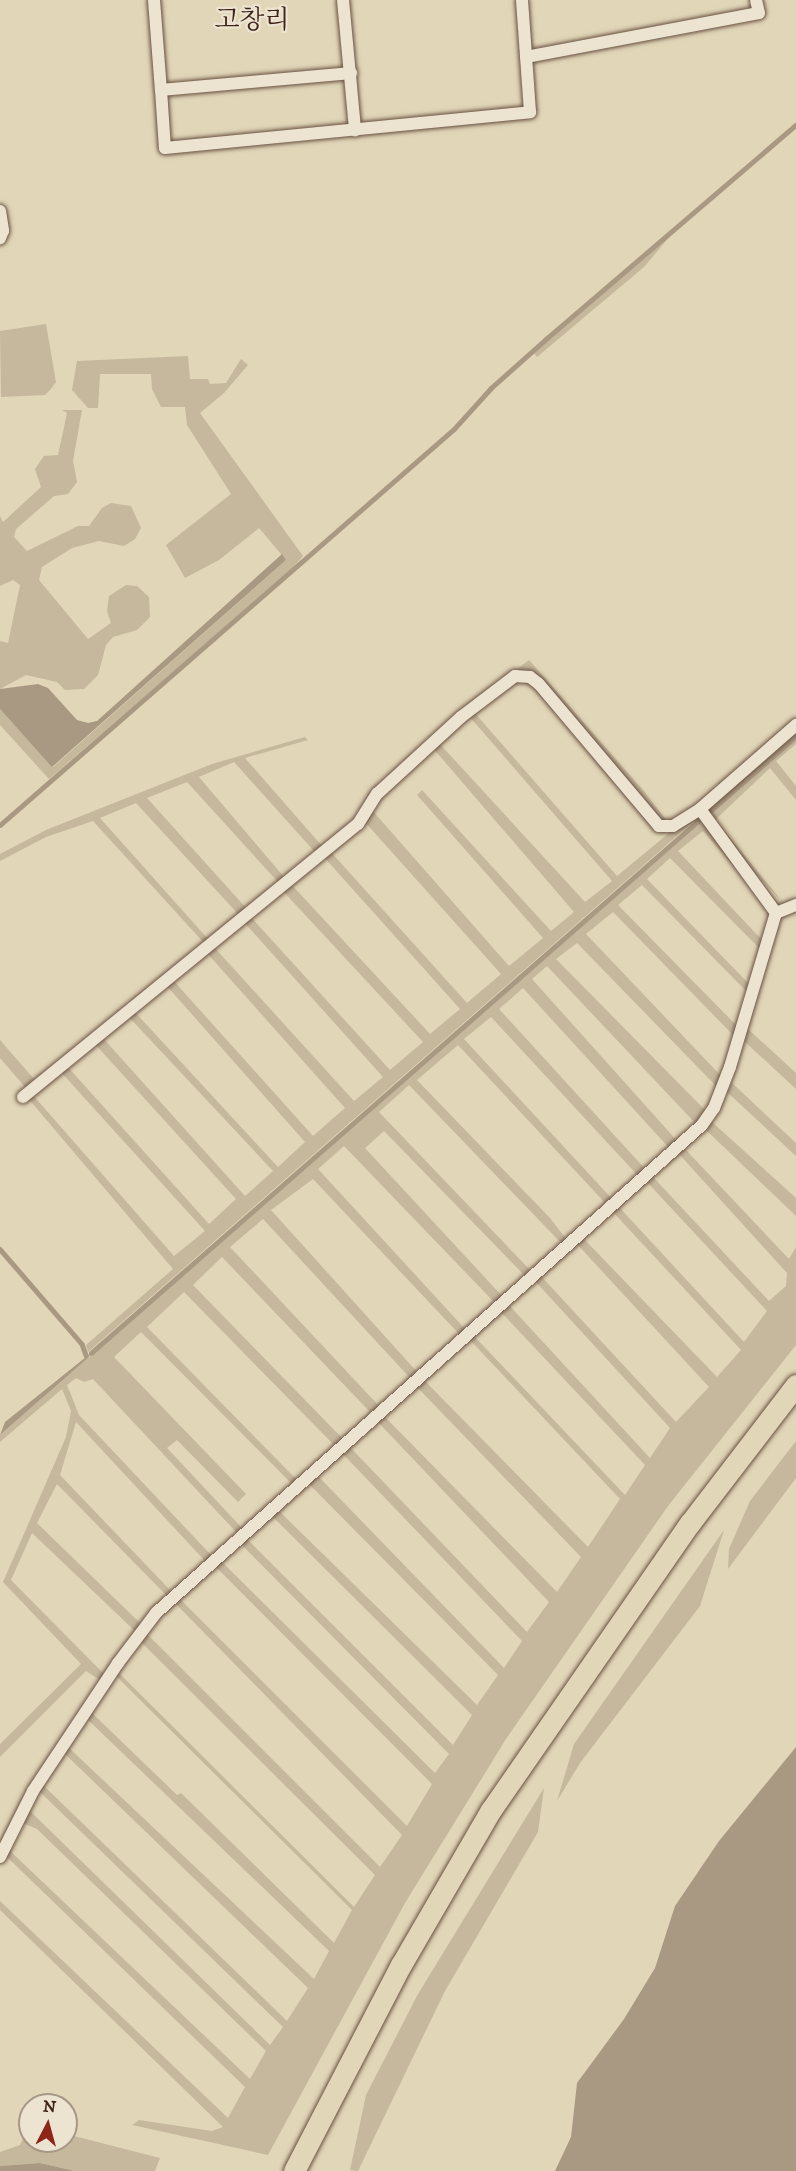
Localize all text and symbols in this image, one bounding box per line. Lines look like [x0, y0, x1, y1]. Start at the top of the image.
district label: 고창리 [214, 5, 290, 37]
north arrow [18, 2093, 78, 2153]
text: N [42, 2096, 57, 2118]

